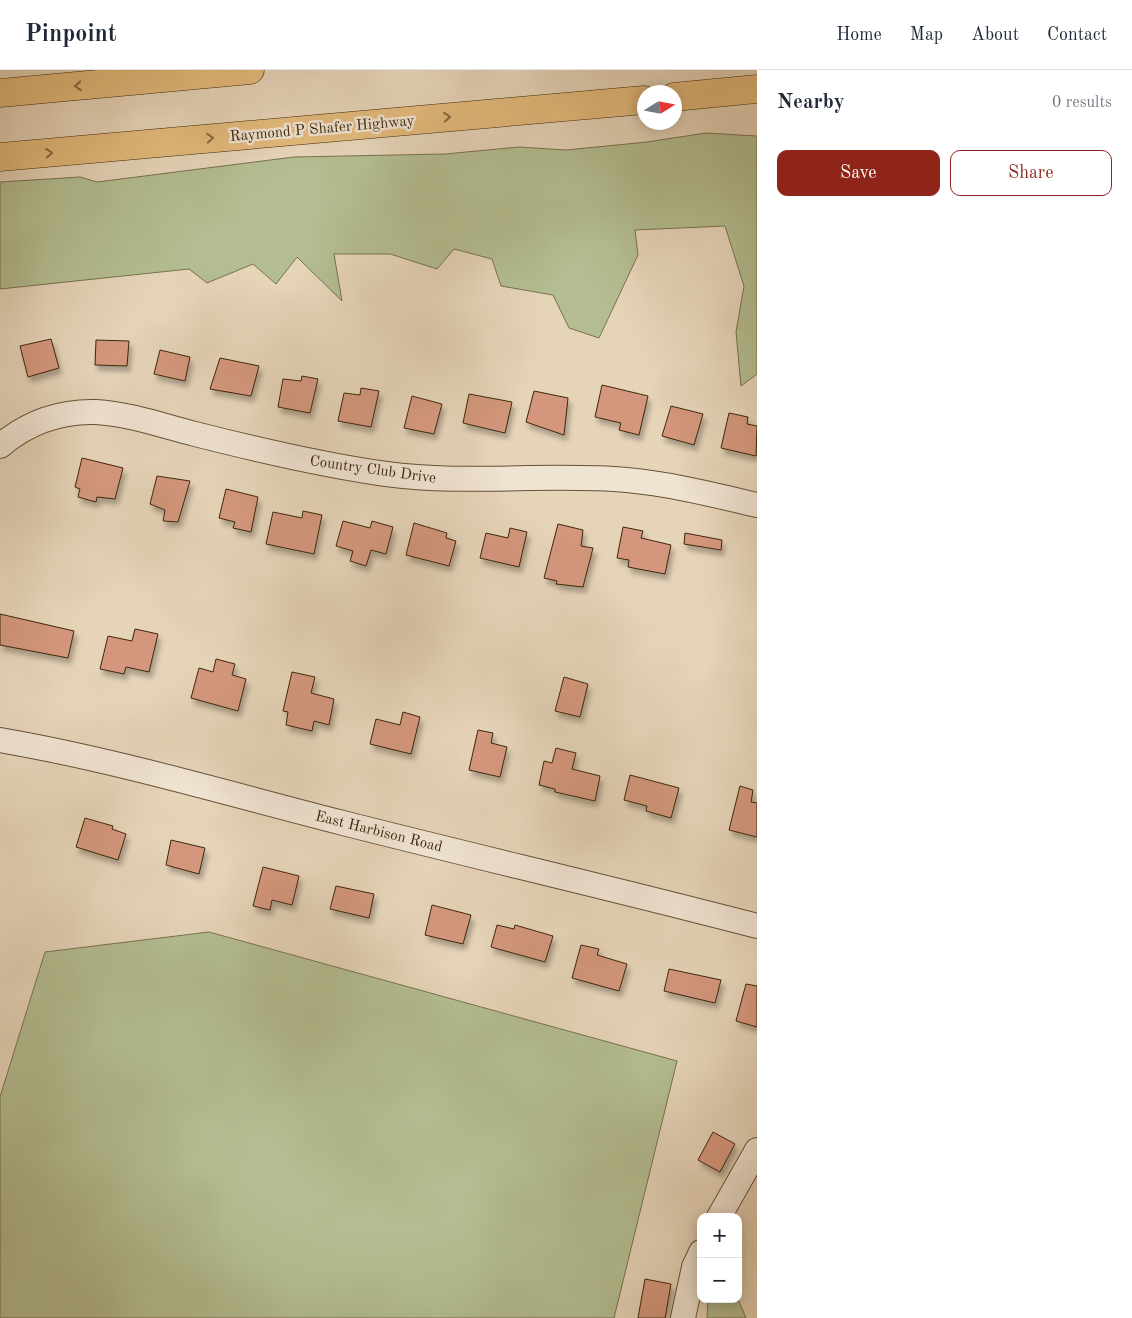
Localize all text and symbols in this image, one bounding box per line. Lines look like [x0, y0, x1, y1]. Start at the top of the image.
text: Pinpoint [25, 23, 117, 47]
text: Home [836, 26, 882, 44]
text: Map [910, 26, 943, 44]
text: About [971, 26, 1019, 44]
text: Contact [1047, 26, 1107, 44]
one-way arrow [74, 80, 82, 91]
north arrow [637, 85, 682, 130]
text: Nearby [777, 92, 845, 113]
text: 0 results [1052, 95, 1112, 111]
one-way arrow [443, 111, 451, 122]
street label: Raymond P Shafer Highway [229, 114, 415, 145]
one-way arrow [207, 133, 215, 144]
one-way arrow [45, 148, 53, 159]
button: Save [777, 150, 940, 196]
button: Share [950, 150, 1112, 196]
street label: Country Club Drive [309, 454, 437, 487]
street label: East Harbison Road [314, 809, 444, 856]
map controls [697, 1213, 742, 1303]
button: + [697, 1213, 742, 1258]
button: − [697, 1258, 742, 1303]

